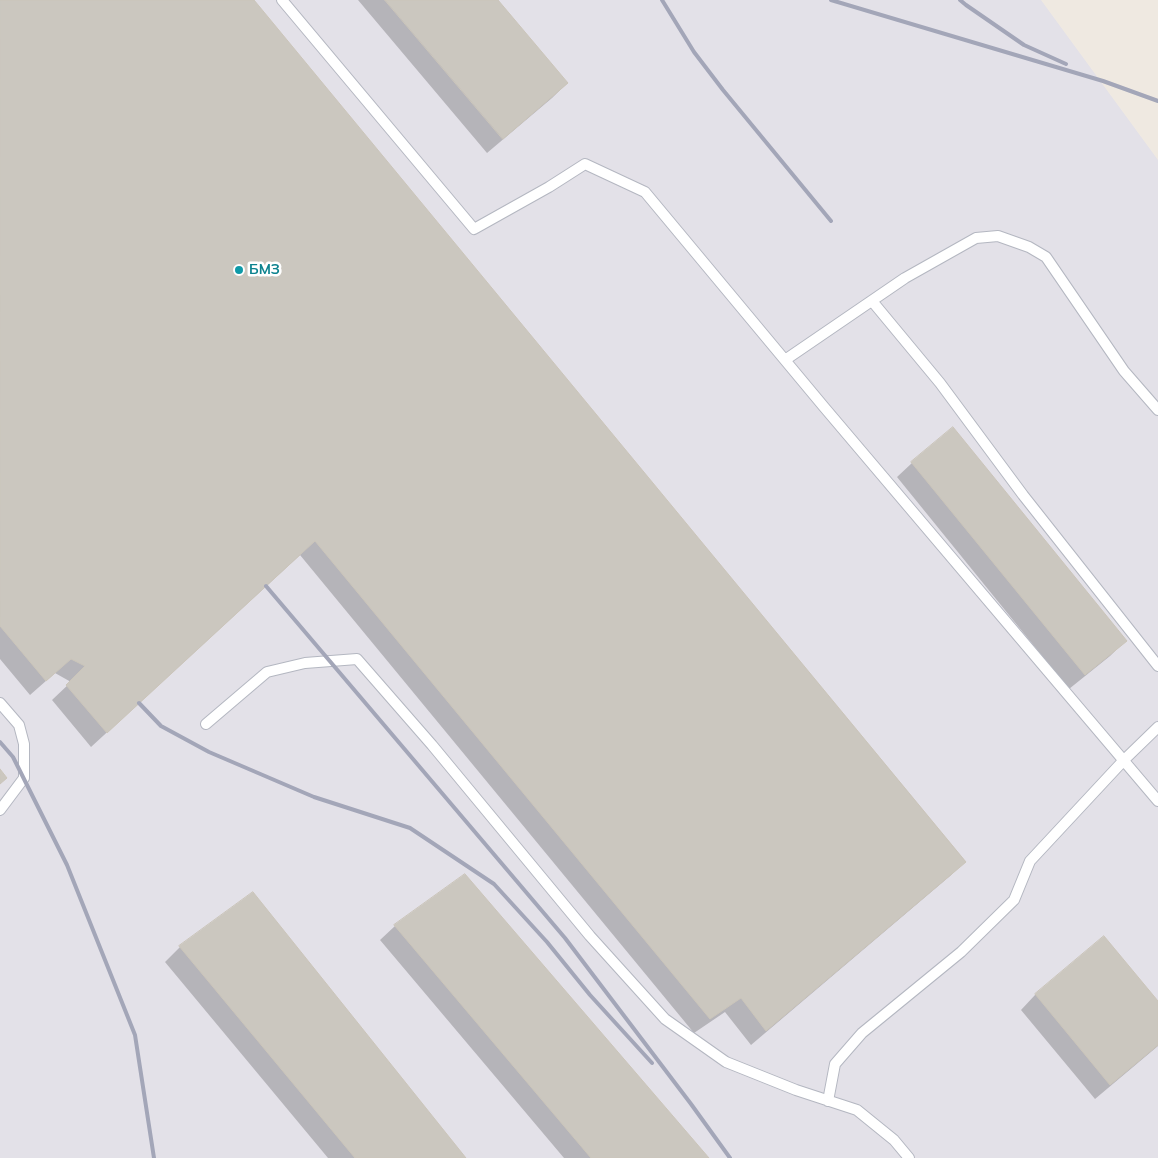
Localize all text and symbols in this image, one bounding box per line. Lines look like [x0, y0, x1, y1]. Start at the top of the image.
place label: БМЗ [249, 262, 280, 278]
marker: БМЗ [233, 264, 245, 276]

